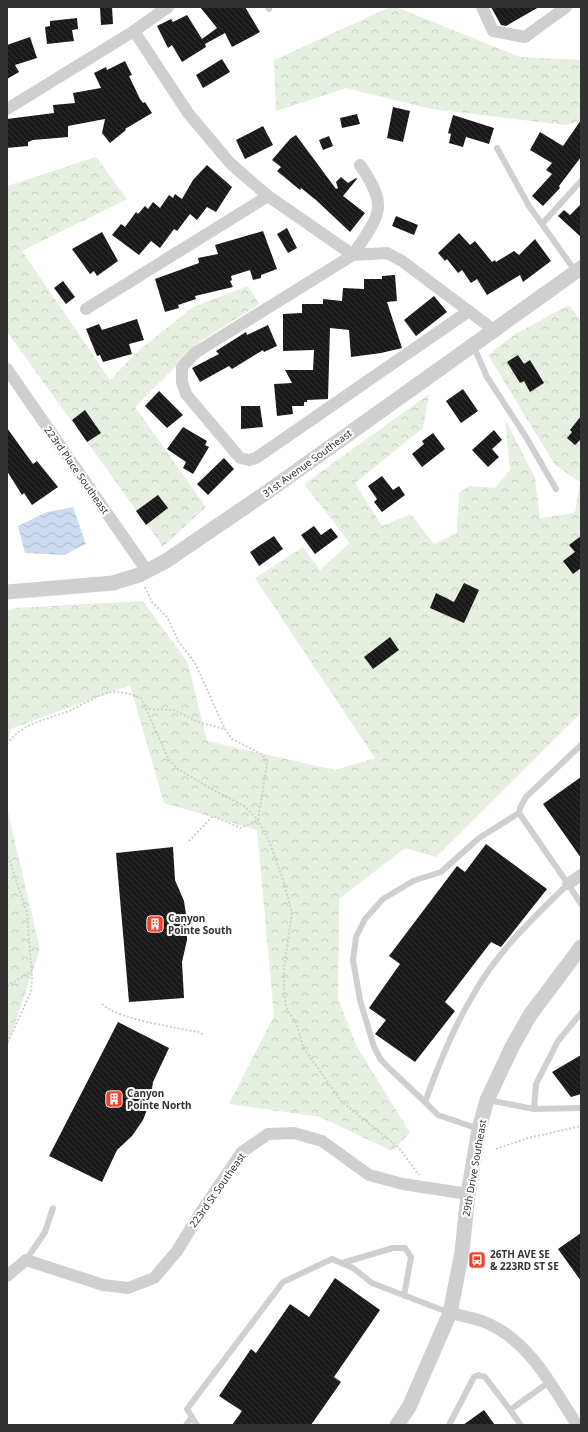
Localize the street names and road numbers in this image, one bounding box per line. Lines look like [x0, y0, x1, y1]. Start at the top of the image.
street label: 223rd Place Southeast [41, 423, 113, 517]
street label: 31st Avenue Southeast [259, 426, 355, 500]
street label: 29th Drive Southeast [459, 1118, 489, 1218]
street label: 223rd St Southeast [186, 1149, 248, 1230]

